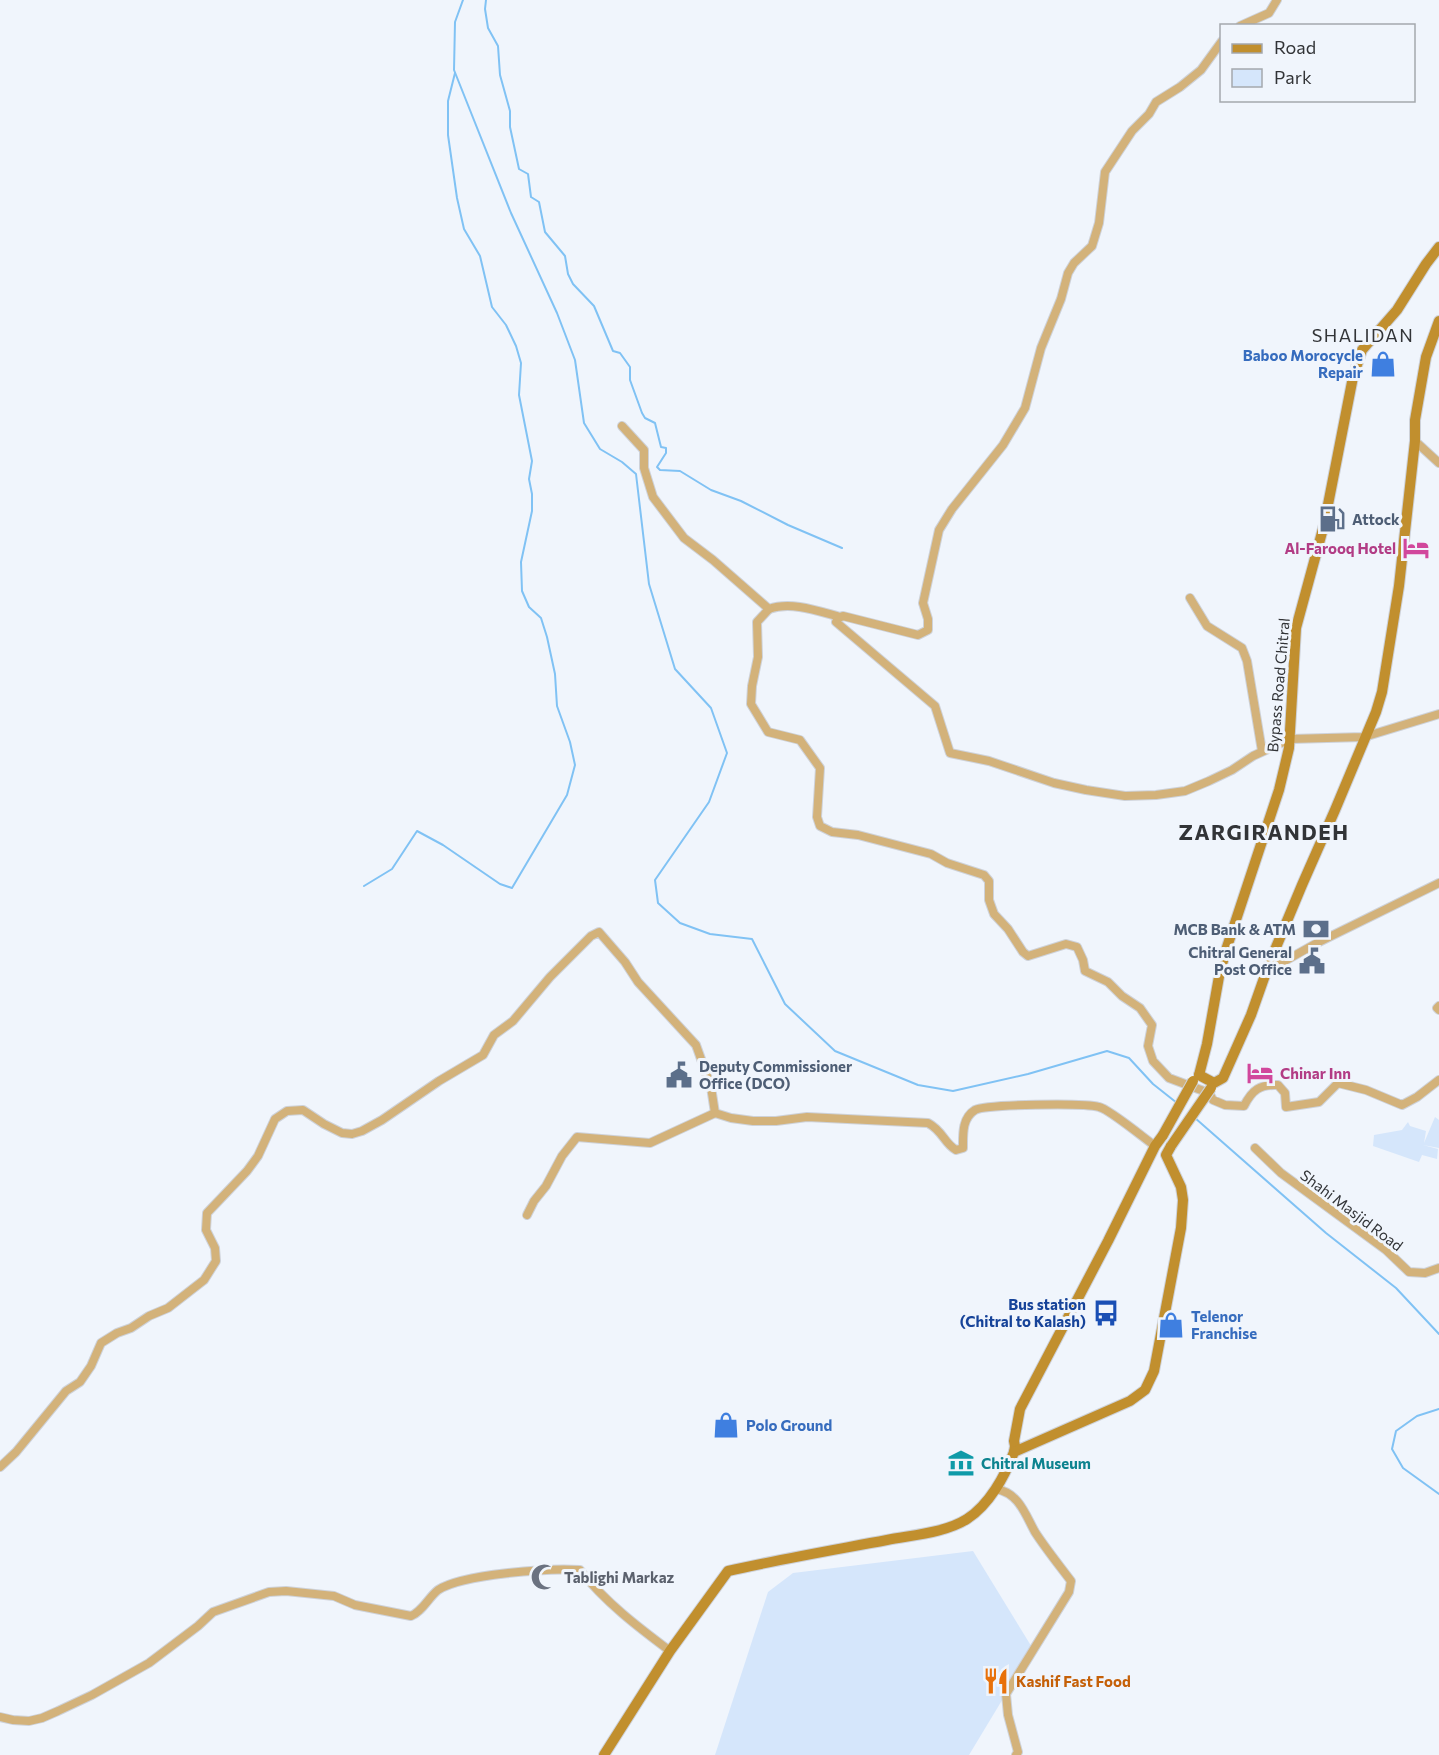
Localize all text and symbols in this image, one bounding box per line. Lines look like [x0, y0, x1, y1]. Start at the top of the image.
legend [1220, 24, 1415, 102]
text: Road [1274, 36, 1316, 58]
text: Park [1274, 66, 1312, 88]
district label: SHALIDAN [1312, 324, 1414, 346]
place label: Baboo Morocycle Repair [1243, 346, 1363, 381]
shop icon: Baboo Morocycle Repair [1368, 349, 1398, 379]
fuel station icon: Attock [1317, 504, 1347, 534]
place label: Attock [1352, 510, 1400, 528]
hotel icon: Al-Farooq Hotel [1401, 533, 1431, 563]
place label: Al-Farooq Hotel [1284, 539, 1396, 557]
street label: Bypass Road Chitral [1263, 617, 1293, 753]
district label: ZARGIRANDEH [1178, 819, 1350, 844]
bank icon: MCB Bank & ATM [1301, 914, 1331, 944]
place label: MCB Bank & ATM [1173, 920, 1296, 938]
place label: Chitral General Post Office [1188, 943, 1292, 978]
public building icon: Chitral General Post Office [1297, 946, 1327, 976]
place label: Deputy Commissioner Office (DCO) [699, 1057, 852, 1092]
hotel icon: Chinar Inn [1245, 1058, 1275, 1088]
public building icon: Deputy Commissioner Office (DCO) [664, 1060, 694, 1090]
place label: Chinar Inn [1280, 1064, 1351, 1082]
street label: Shahi Masjid Road [1297, 1166, 1407, 1254]
place label: Bus station (Chitral to Kalash) [960, 1295, 1086, 1330]
bus stop icon: Bus station (Chitral to Kalash) [1091, 1298, 1121, 1328]
place label: Telenor Franchise [1191, 1307, 1257, 1342]
shop icon: Telenor Franchise [1156, 1310, 1186, 1340]
shop icon: Polo Ground [711, 1410, 741, 1440]
place label: Polo Ground [746, 1416, 832, 1434]
museum icon: Chitral Museum [946, 1448, 976, 1478]
place label: Chitral Museum [981, 1454, 1091, 1472]
mosque icon: Tablighi Markaz [529, 1562, 559, 1592]
place label: Tablighi Markaz [564, 1568, 675, 1586]
restaurant icon: Kashif Fast Food [981, 1666, 1011, 1696]
place label: Kashif Fast Food [1016, 1672, 1131, 1690]

